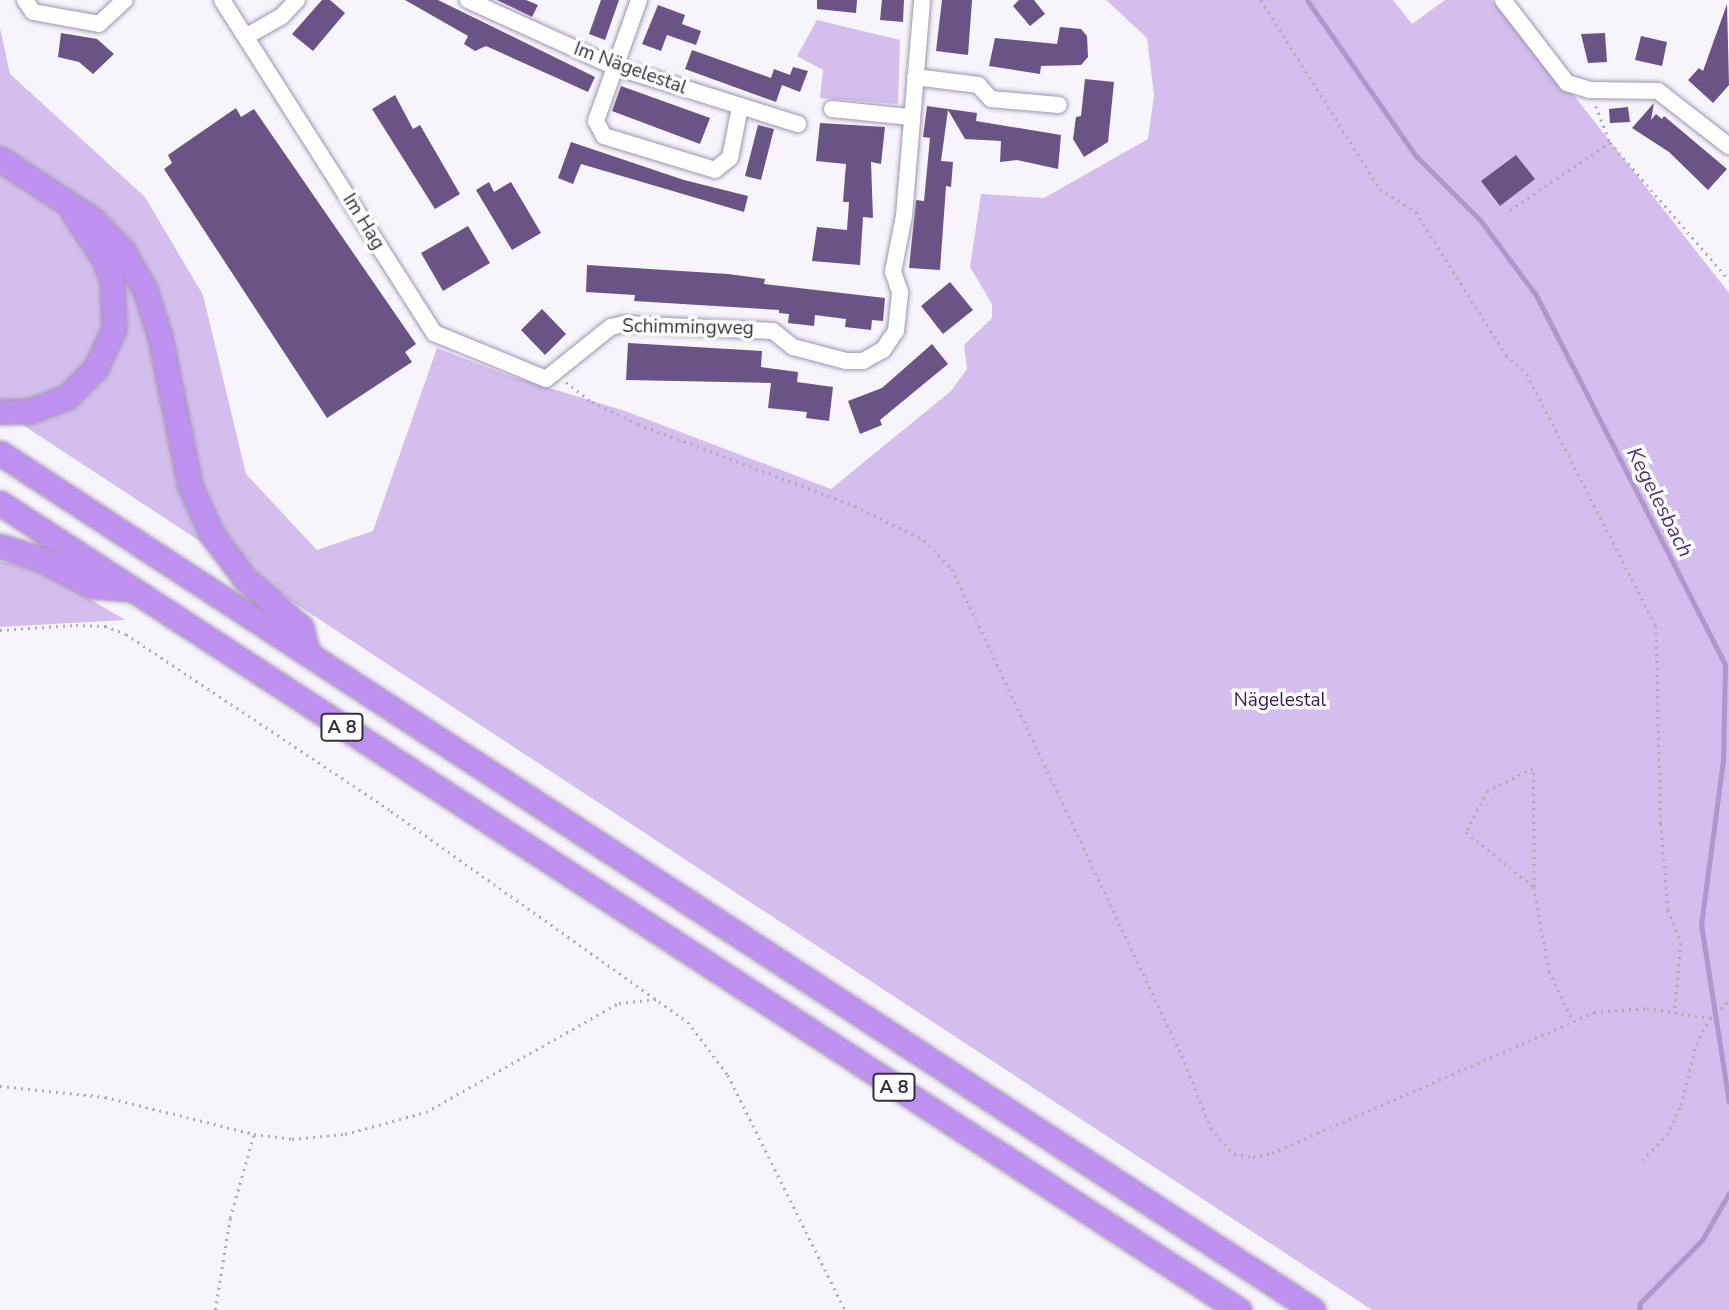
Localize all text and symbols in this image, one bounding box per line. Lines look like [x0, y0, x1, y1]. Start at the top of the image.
street label: Im Nägelestal [570, 38, 690, 100]
street label: Im Hag [337, 190, 389, 254]
street label: Schimmingweg [622, 315, 754, 341]
water label: Kegelesbach [1622, 443, 1698, 561]
park label: Nägelestal [1234, 690, 1326, 712]
road number: A 8 [319, 712, 365, 742]
road number: A 8 [871, 1072, 917, 1102]

